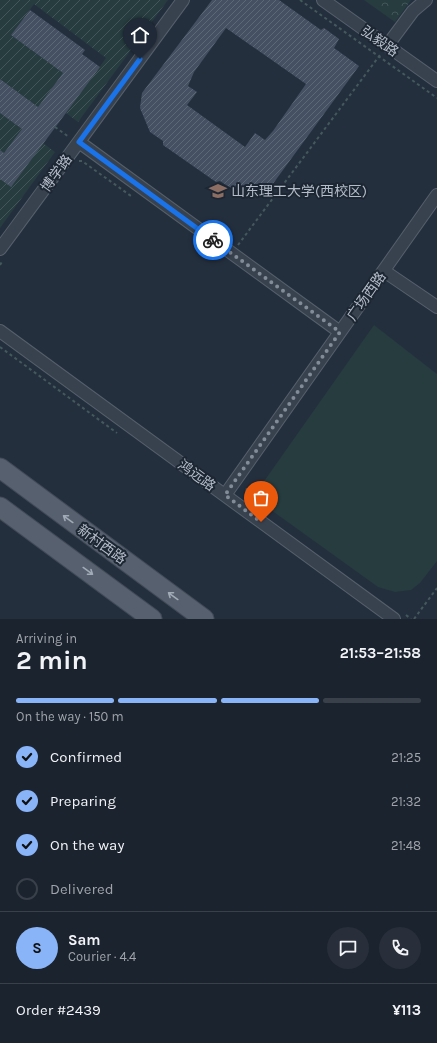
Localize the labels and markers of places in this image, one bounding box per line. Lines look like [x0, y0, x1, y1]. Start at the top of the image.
pin [123, 18, 157, 59]
school or university icon: 山东理工大学(西校区) [208, 181, 228, 201]
place label: 山东理工大学(西校区) [231, 183, 367, 200]
pin [244, 481, 278, 522]

